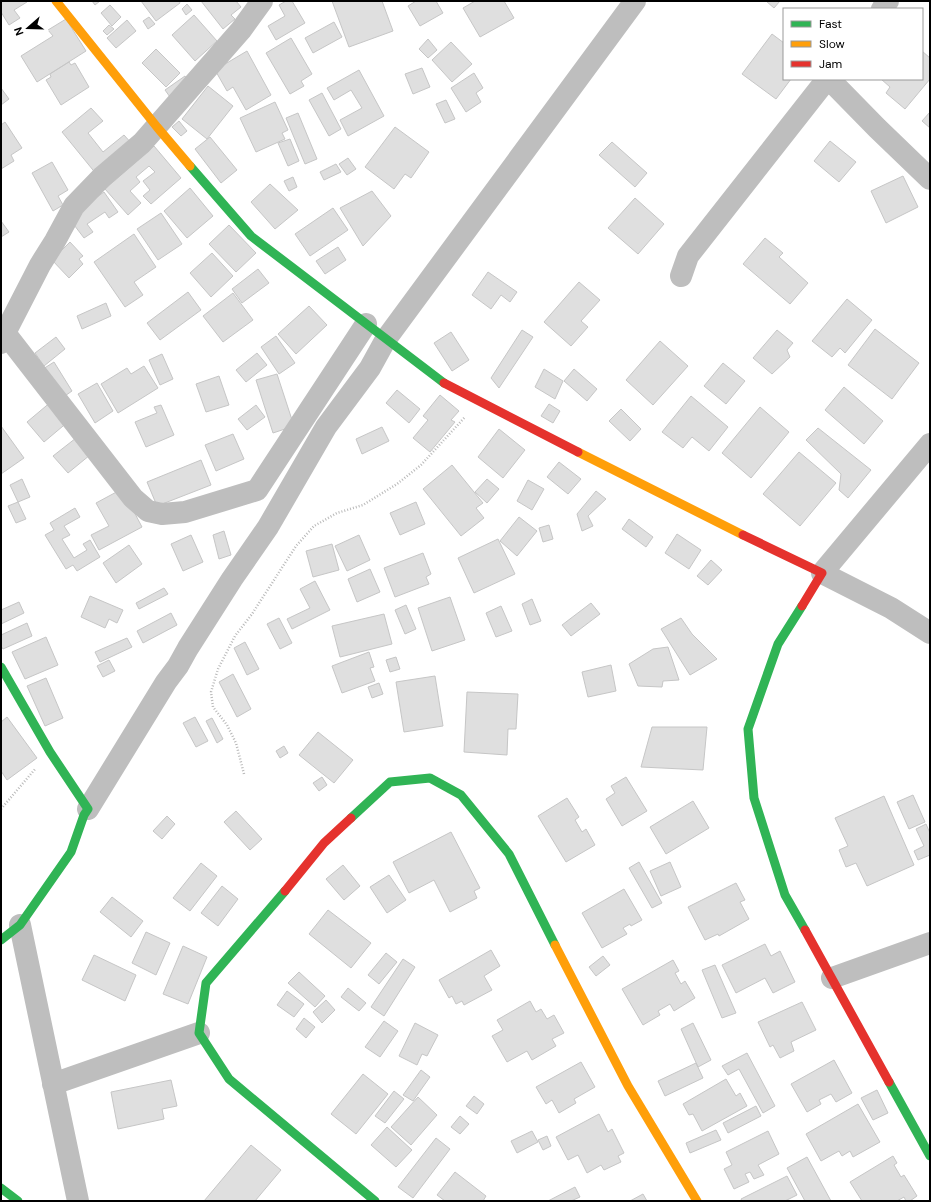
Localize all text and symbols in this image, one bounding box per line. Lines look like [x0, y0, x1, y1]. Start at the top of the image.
north arrow [8, 8, 48, 48]
legend [783, 8, 923, 80]
text: Fast [819, 16, 842, 32]
text: N [11, 25, 27, 38]
text: Slow [819, 36, 845, 52]
text: Jam [819, 56, 842, 72]

